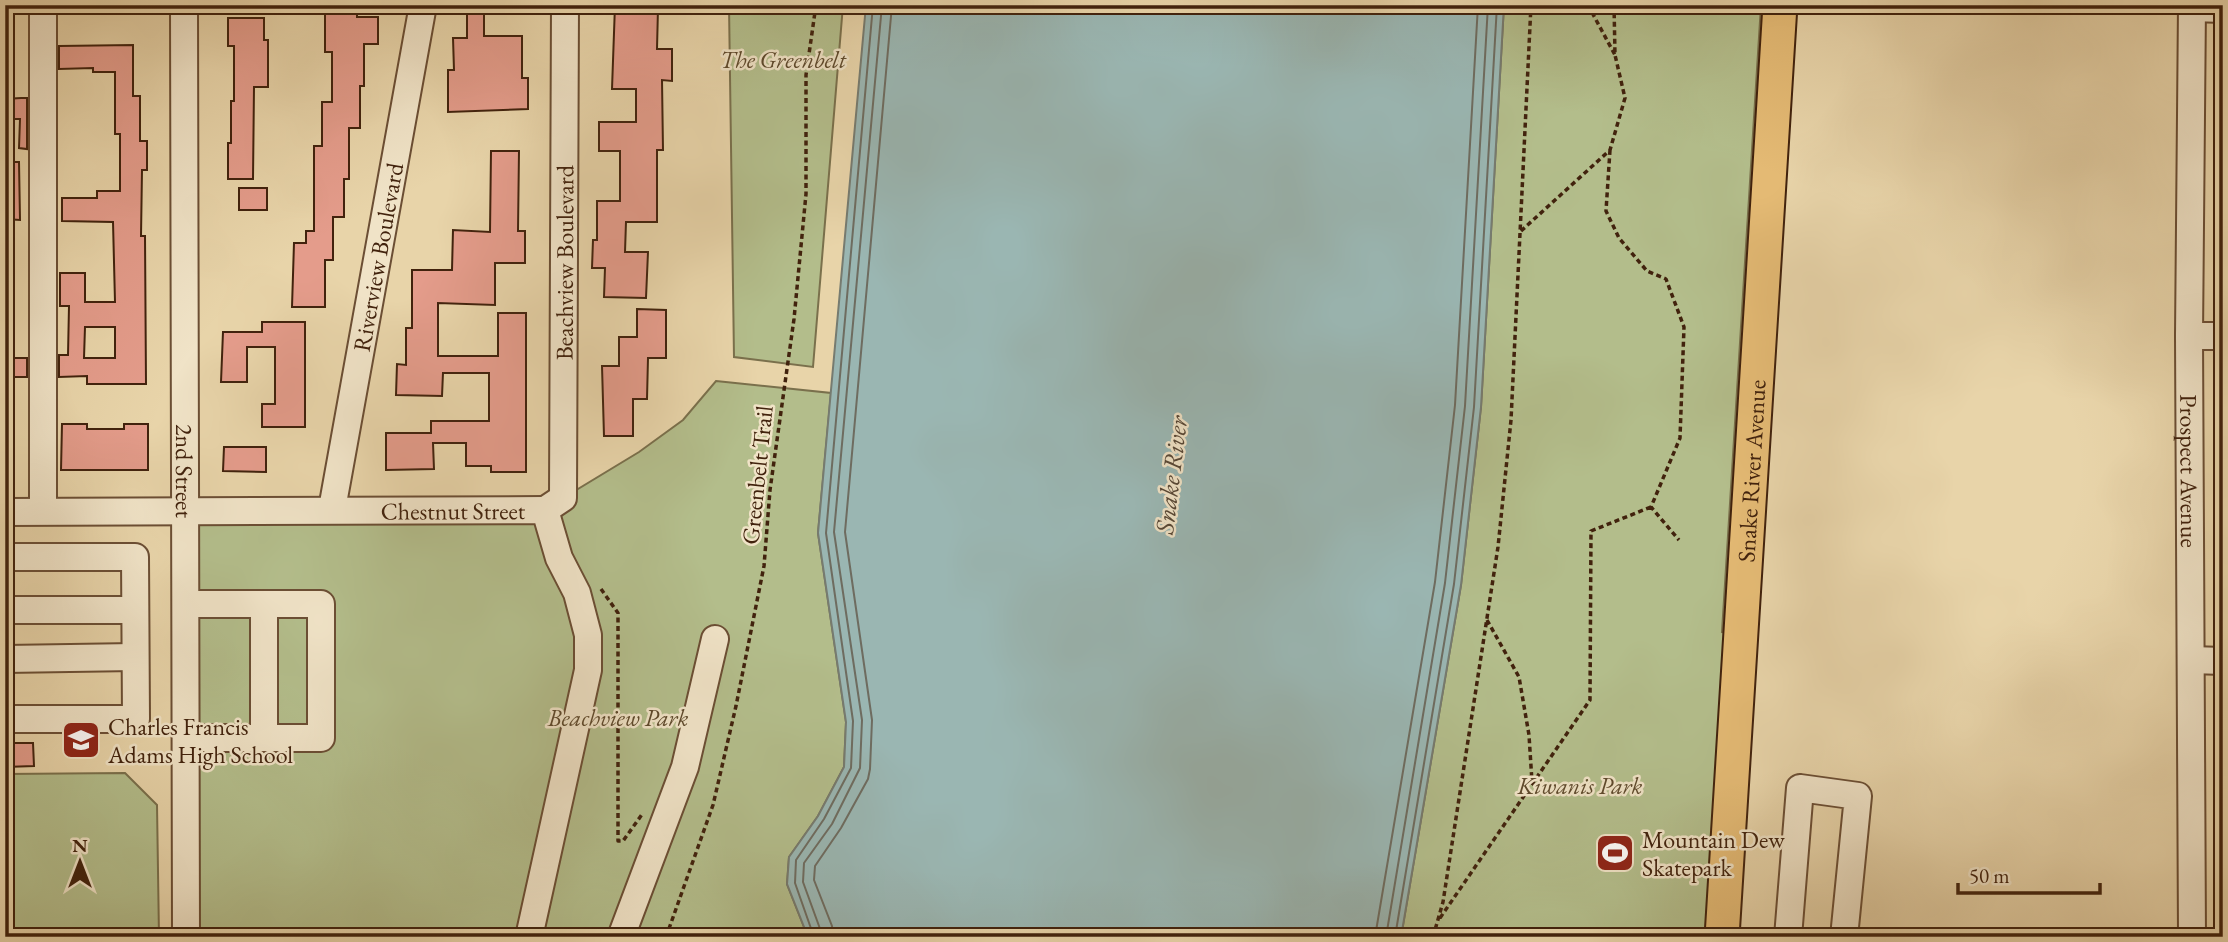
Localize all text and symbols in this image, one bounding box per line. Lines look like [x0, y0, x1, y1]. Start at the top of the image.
park label: The Greenbelt [720, 44, 847, 75]
street label: Riverview Boulevard [345, 159, 410, 354]
street label: Beachview Boulevard [548, 164, 580, 360]
street label: Snake River Avenue [1730, 379, 1772, 563]
street label: Prospect Avenue [2174, 394, 2206, 548]
street label: Greenbelt Trail [734, 404, 780, 546]
water label: Snake River [1147, 413, 1195, 537]
street label: 2nd Street [169, 424, 201, 518]
street label: Chestnut Street [381, 495, 526, 526]
park label: Beachview Park [547, 702, 688, 733]
place label: Charles Francis Adams High School [107, 711, 293, 770]
school or university icon: Charles Francis Adams High School [60, 719, 102, 761]
park label: Kiwanis Park [1516, 770, 1643, 801]
place label: Mountain Dew Skatepark [1642, 824, 1785, 883]
north arrow [46, 827, 116, 897]
sports icon: Mountain Dew Skatepark [1594, 832, 1636, 874]
text: N [72, 833, 88, 858]
scale bar [1958, 851, 2100, 895]
text: 50 m [1969, 862, 2010, 889]

